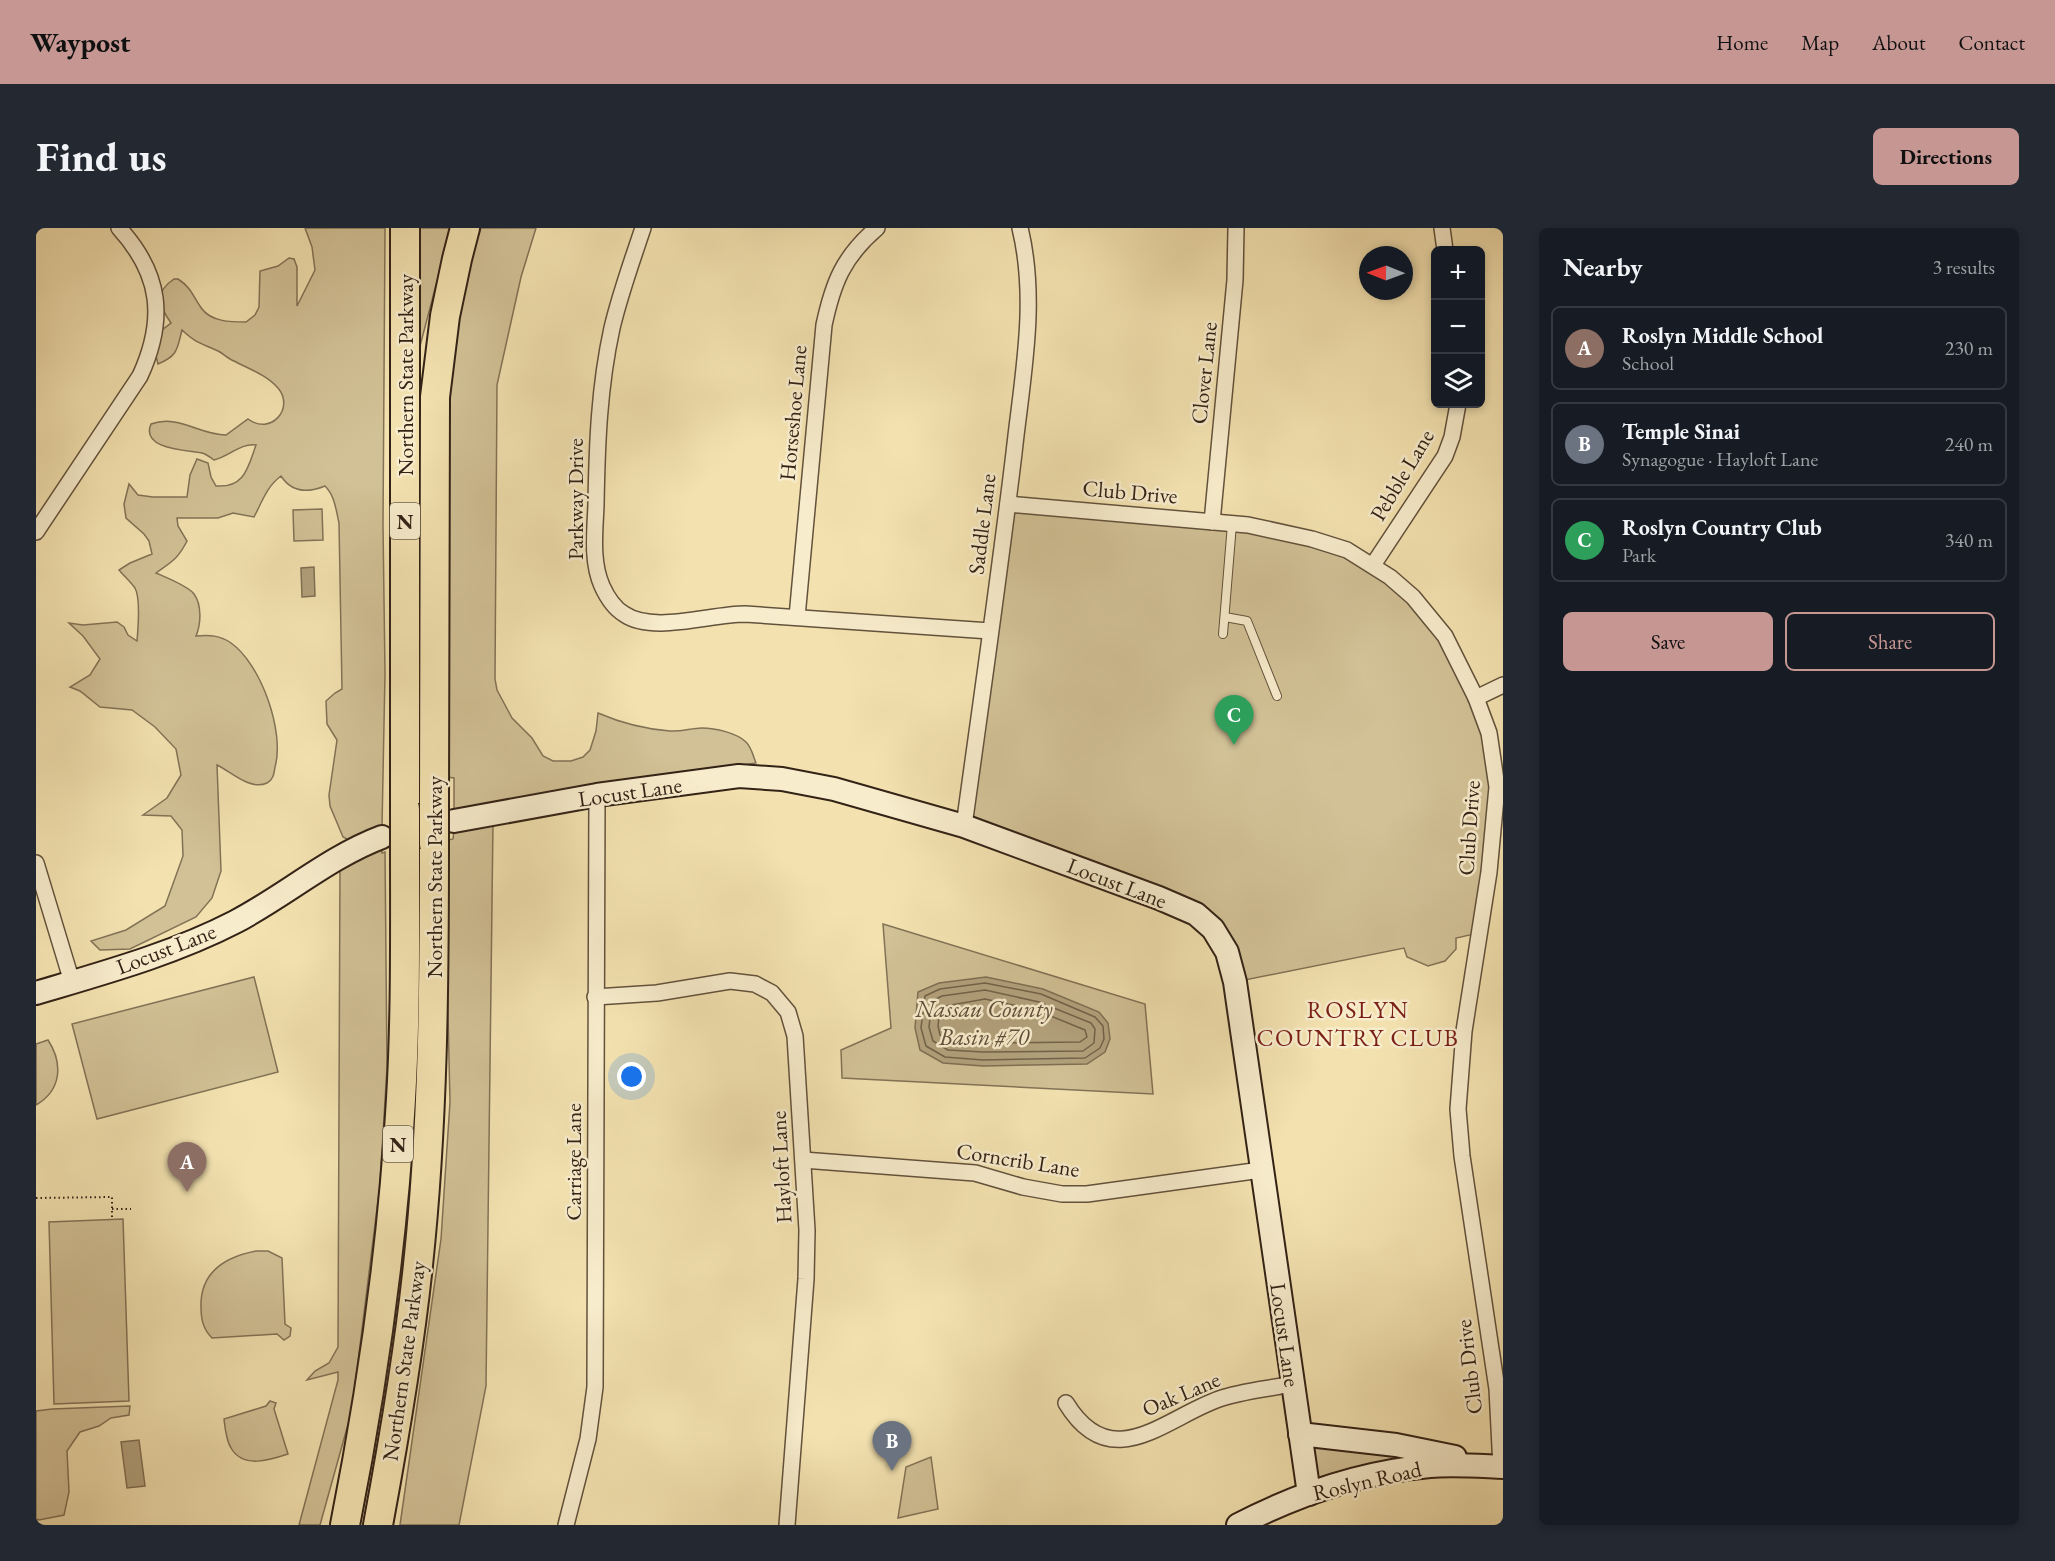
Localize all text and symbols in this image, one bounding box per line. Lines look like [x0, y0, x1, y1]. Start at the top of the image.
text: Waypost [30, 24, 131, 60]
text: Home [1716, 29, 1768, 56]
text: Map [1801, 29, 1839, 56]
text: About [1872, 29, 1925, 56]
text: Contact [1958, 29, 2025, 56]
button: Directions [1873, 128, 2019, 185]
text: Find us [36, 129, 167, 184]
north arrow [1359, 246, 1413, 300]
map controls [1431, 246, 1485, 408]
button: + [1431, 246, 1485, 300]
text: Nearby [1563, 250, 1643, 284]
text: 3 results [1932, 254, 1995, 280]
street label: Northern State Parkway [391, 274, 420, 476]
button: − [1431, 300, 1485, 354]
street label: Clover Lane [1184, 320, 1224, 426]
text: Roslyn Middle School [1622, 321, 1823, 350]
text: A [1577, 335, 1592, 361]
text: 230 m [1945, 335, 1993, 361]
street label: Horseshoe Lane [773, 344, 813, 482]
text: School [1622, 350, 1674, 376]
button: layers [1431, 354, 1485, 408]
text: Temple Sinai [1622, 417, 1740, 446]
street label: Pebble Lane [1363, 423, 1441, 526]
text: B [1578, 431, 1591, 457]
text: 240 m [1945, 431, 1993, 457]
street label: Parkway Drive [561, 438, 590, 560]
text: Synagogue · Hayloft Lane [1622, 446, 1818, 472]
street label: Saddle Lane [961, 472, 1003, 576]
street label: Club Drive [1081, 473, 1179, 511]
road number: N [390, 503, 420, 539]
text: Roslyn Country Club [1622, 513, 1822, 542]
text: C [1577, 527, 1592, 553]
text: 340 m [1945, 527, 1993, 553]
text: Park [1622, 542, 1656, 568]
button: Save [1563, 612, 1773, 671]
button: Share [1785, 612, 1995, 671]
pin: C [1214, 696, 1254, 745]
street label: Locust Lane [576, 770, 684, 814]
street label: Northern State Parkway [420, 776, 449, 978]
street label: Club Drive [1451, 779, 1487, 877]
street label: Locust Lane [1063, 851, 1171, 915]
street label: Locust Lane [112, 917, 220, 981]
water label: Nassau County Basin #70 [914, 993, 1053, 1052]
district label: ROSLYN COUNTRY CLUB [1257, 994, 1459, 1053]
your location [617, 1062, 646, 1091]
street label: Carriage Lane [559, 1103, 588, 1221]
street label: Hayloft Lane [764, 1110, 798, 1224]
road number: N [383, 1126, 413, 1162]
street label: Corncrib Lane [954, 1136, 1082, 1184]
pin: A [168, 1142, 206, 1192]
street label: Northern State Parkway [376, 1259, 432, 1463]
street label: Locust Lane [1263, 1281, 1307, 1389]
street label: Club Drive [1449, 1318, 1489, 1416]
street label: Oak Lane [1138, 1364, 1225, 1423]
pin: B [872, 1422, 912, 1471]
street label: Roslyn Road [1310, 1454, 1425, 1508]

